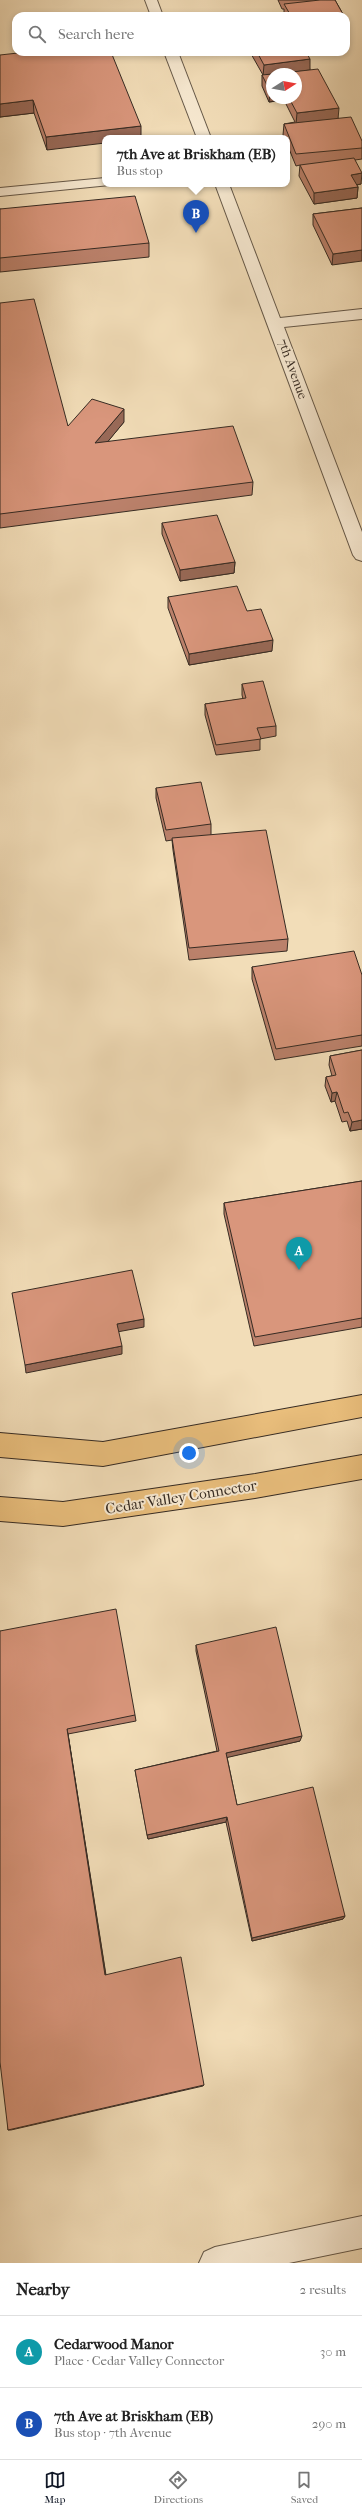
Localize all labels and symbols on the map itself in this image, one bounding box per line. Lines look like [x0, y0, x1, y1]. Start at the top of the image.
north arrow [266, 68, 302, 104]
pin: B [183, 200, 209, 233]
street label: 7th Avenue [275, 337, 311, 402]
pin: A [286, 1237, 312, 1270]
your location [179, 1443, 199, 1463]
street label: Cedar Valley Connector [104, 1476, 258, 1518]

